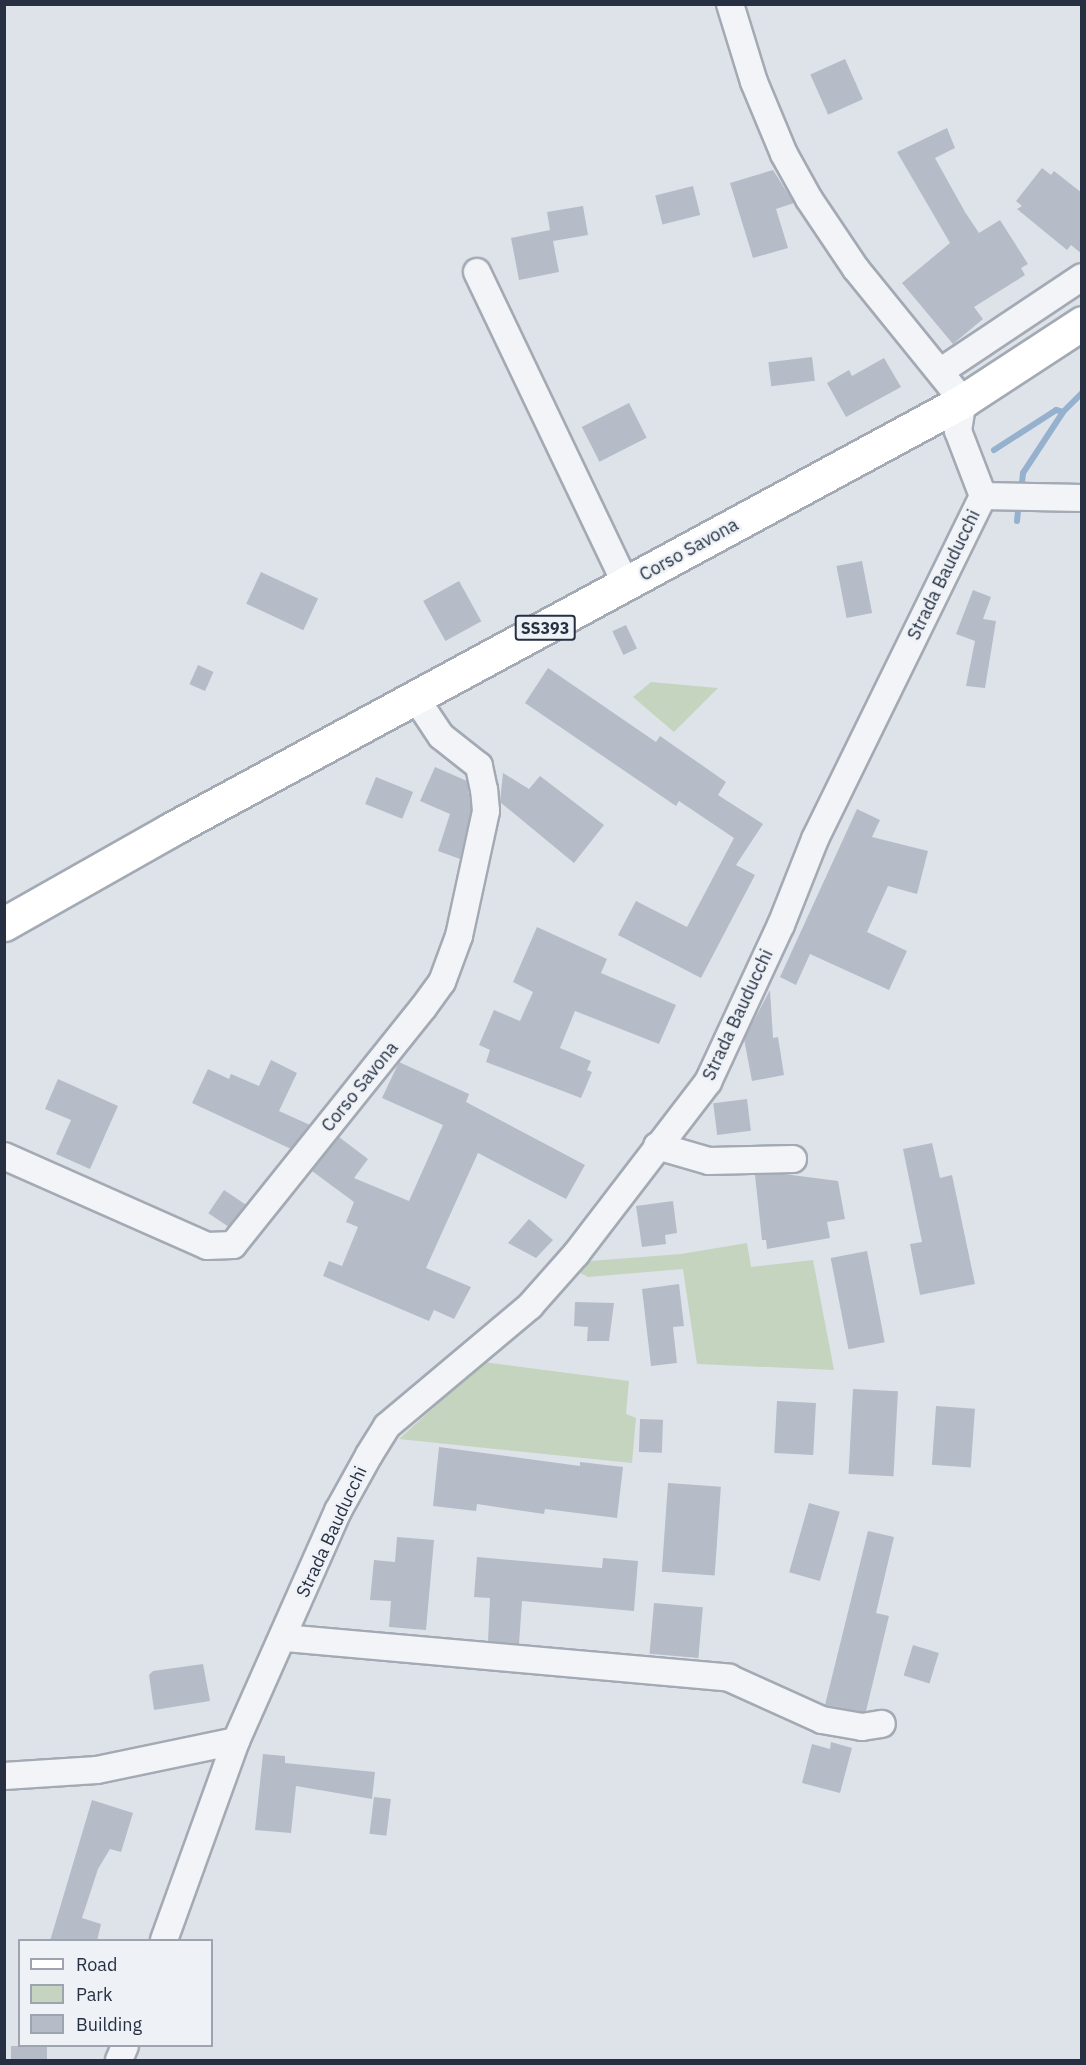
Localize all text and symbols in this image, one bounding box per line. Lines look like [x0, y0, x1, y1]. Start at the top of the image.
street label: Strada Bauducchi [903, 506, 985, 644]
street label: Corso Savona [636, 514, 742, 586]
road number: SS393 [514, 615, 576, 641]
street label: Strada Bauducchi [698, 946, 778, 1084]
street label: Corso Savona [317, 1038, 403, 1136]
street label: Strada Bauducchi [292, 1463, 372, 1601]
legend [18, 1939, 213, 2047]
text: Road [76, 1953, 117, 1976]
text: Park [76, 1983, 112, 2006]
text: Building [76, 2013, 142, 2036]

